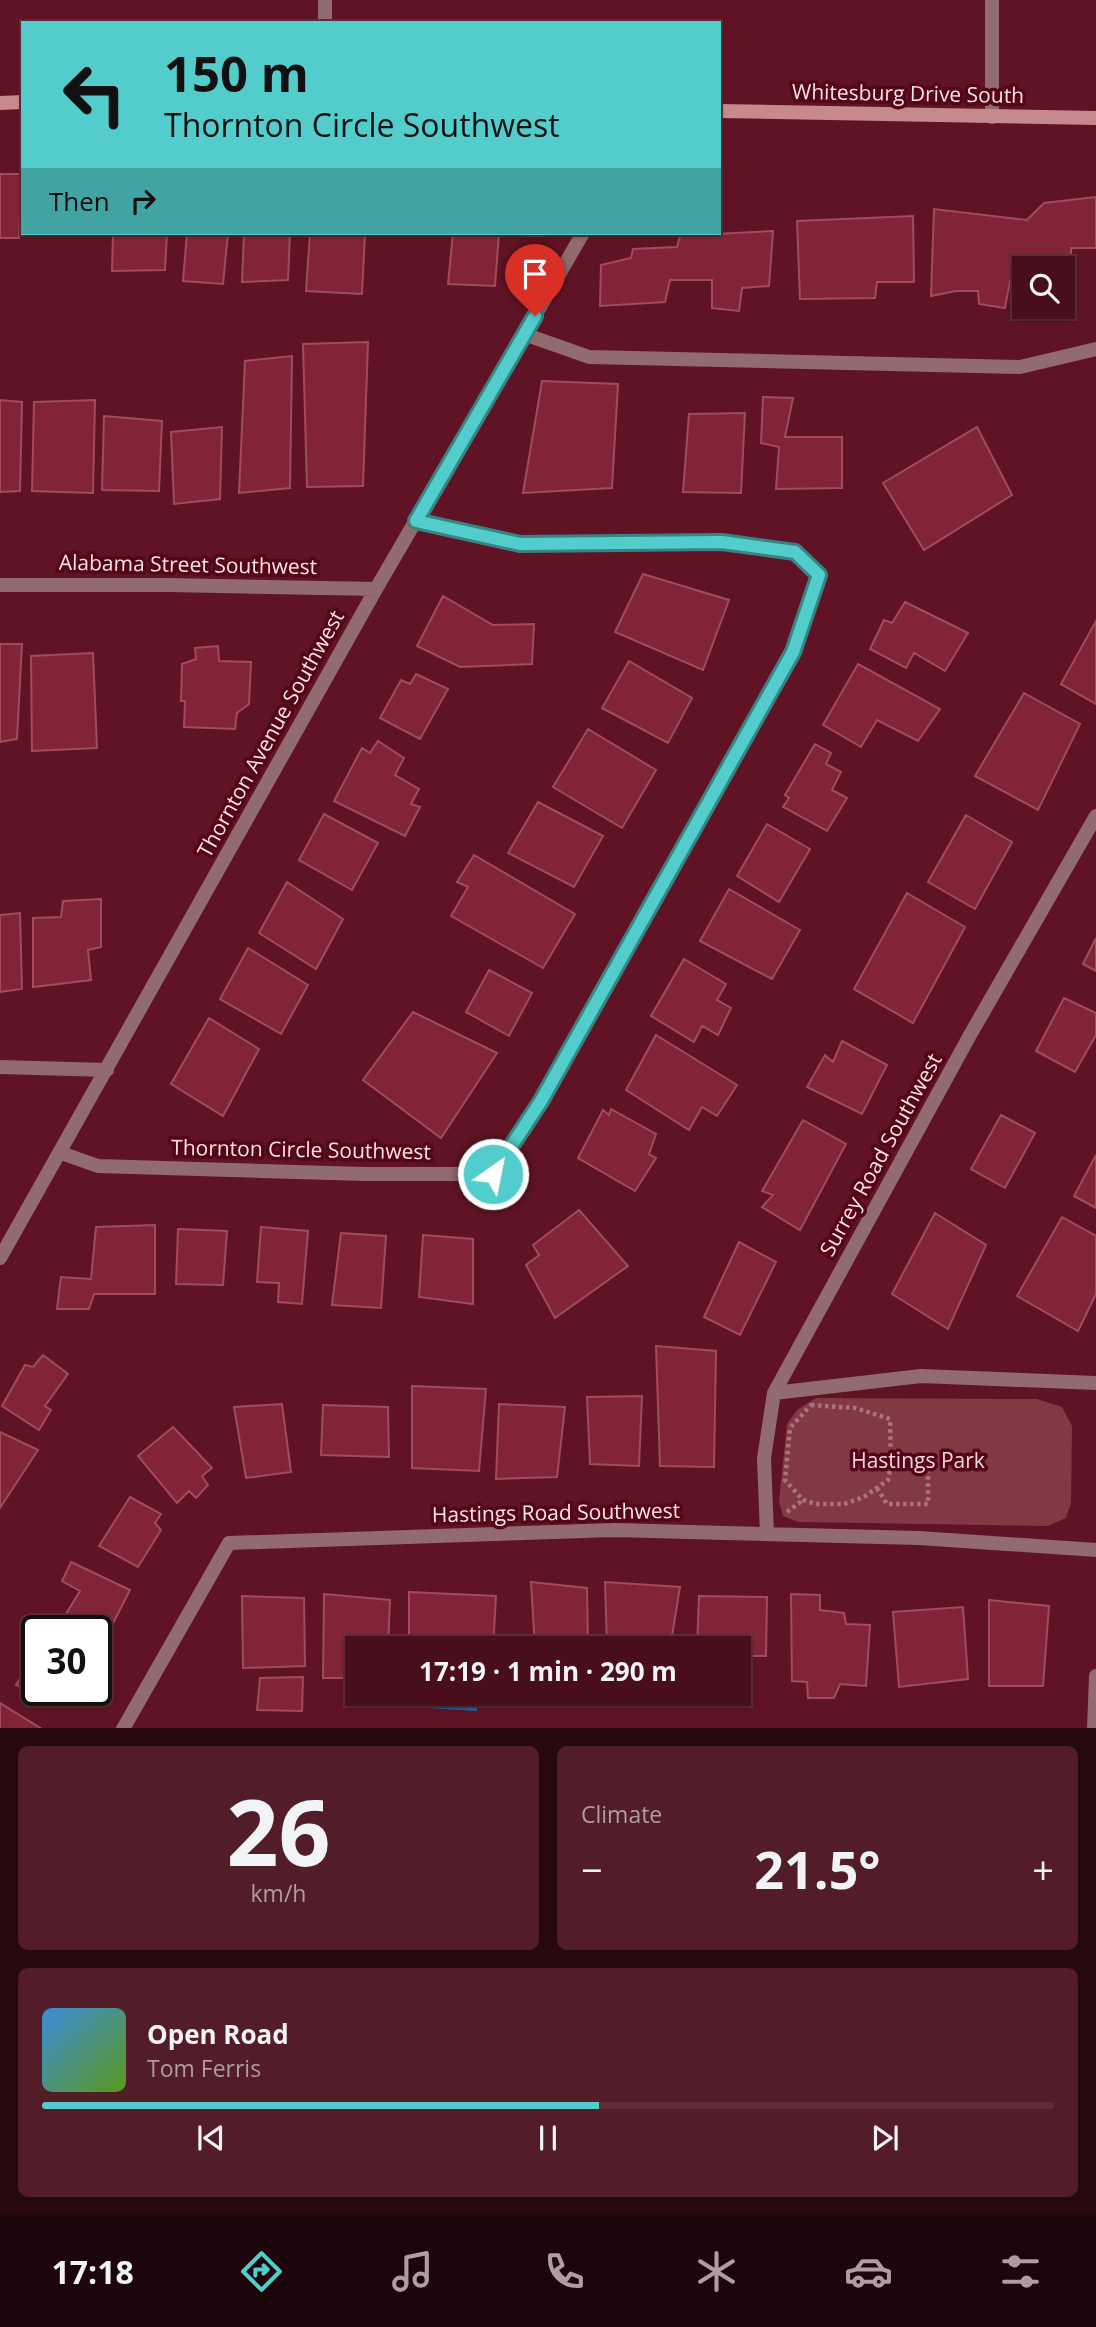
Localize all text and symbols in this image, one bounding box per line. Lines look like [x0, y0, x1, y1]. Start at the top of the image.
text: 150 m [164, 40, 309, 106]
icon: left [49, 49, 140, 140]
street label: Whitesburg Drive South [792, 77, 1024, 109]
text: Thornton Circle Southwest [164, 103, 560, 146]
icon: right [124, 182, 162, 220]
text: Then [49, 183, 110, 219]
pin [505, 244, 565, 316]
icon: arrive [516, 255, 554, 293]
map controls [1012, 256, 1075, 319]
button: search [1012, 256, 1075, 319]
street label: Alabama Street Southwest [59, 548, 317, 580]
street label: Thornton Avenue Southwest [190, 605, 350, 862]
street label: Surrey Road Southwest [813, 1048, 948, 1261]
street label: Thornton Circle Southwest [171, 1133, 431, 1165]
position arrow [456, 1137, 530, 1211]
park label: Hastings Park [851, 1446, 985, 1474]
street label: Hastings Road Southwest [432, 1496, 680, 1528]
speed limit sign: 30 [21, 1615, 112, 1706]
text: 17:19 · 1 min · 290 m [419, 1653, 677, 1689]
text: 26 [226, 1769, 331, 1893]
text: Climate [581, 1798, 662, 1830]
text: 21.5° [754, 1833, 881, 1904]
text: − [581, 1843, 603, 1895]
text: + [1032, 1843, 1054, 1895]
text: km/h [251, 1877, 306, 1909]
text: Open Road [147, 2016, 289, 2052]
text: Tom Ferris [147, 2052, 261, 2084]
icon: previous [192, 2119, 230, 2157]
icon: pause [529, 2119, 567, 2157]
icon: next [866, 2119, 904, 2157]
icon: directions [237, 2247, 286, 2296]
icon: music [388, 2247, 437, 2296]
icon: phone [540, 2247, 589, 2296]
icon: climate [692, 2247, 741, 2296]
icon: car [844, 2247, 893, 2296]
icon: filters [996, 2247, 1045, 2296]
text: 17:18 [51, 2250, 134, 2293]

